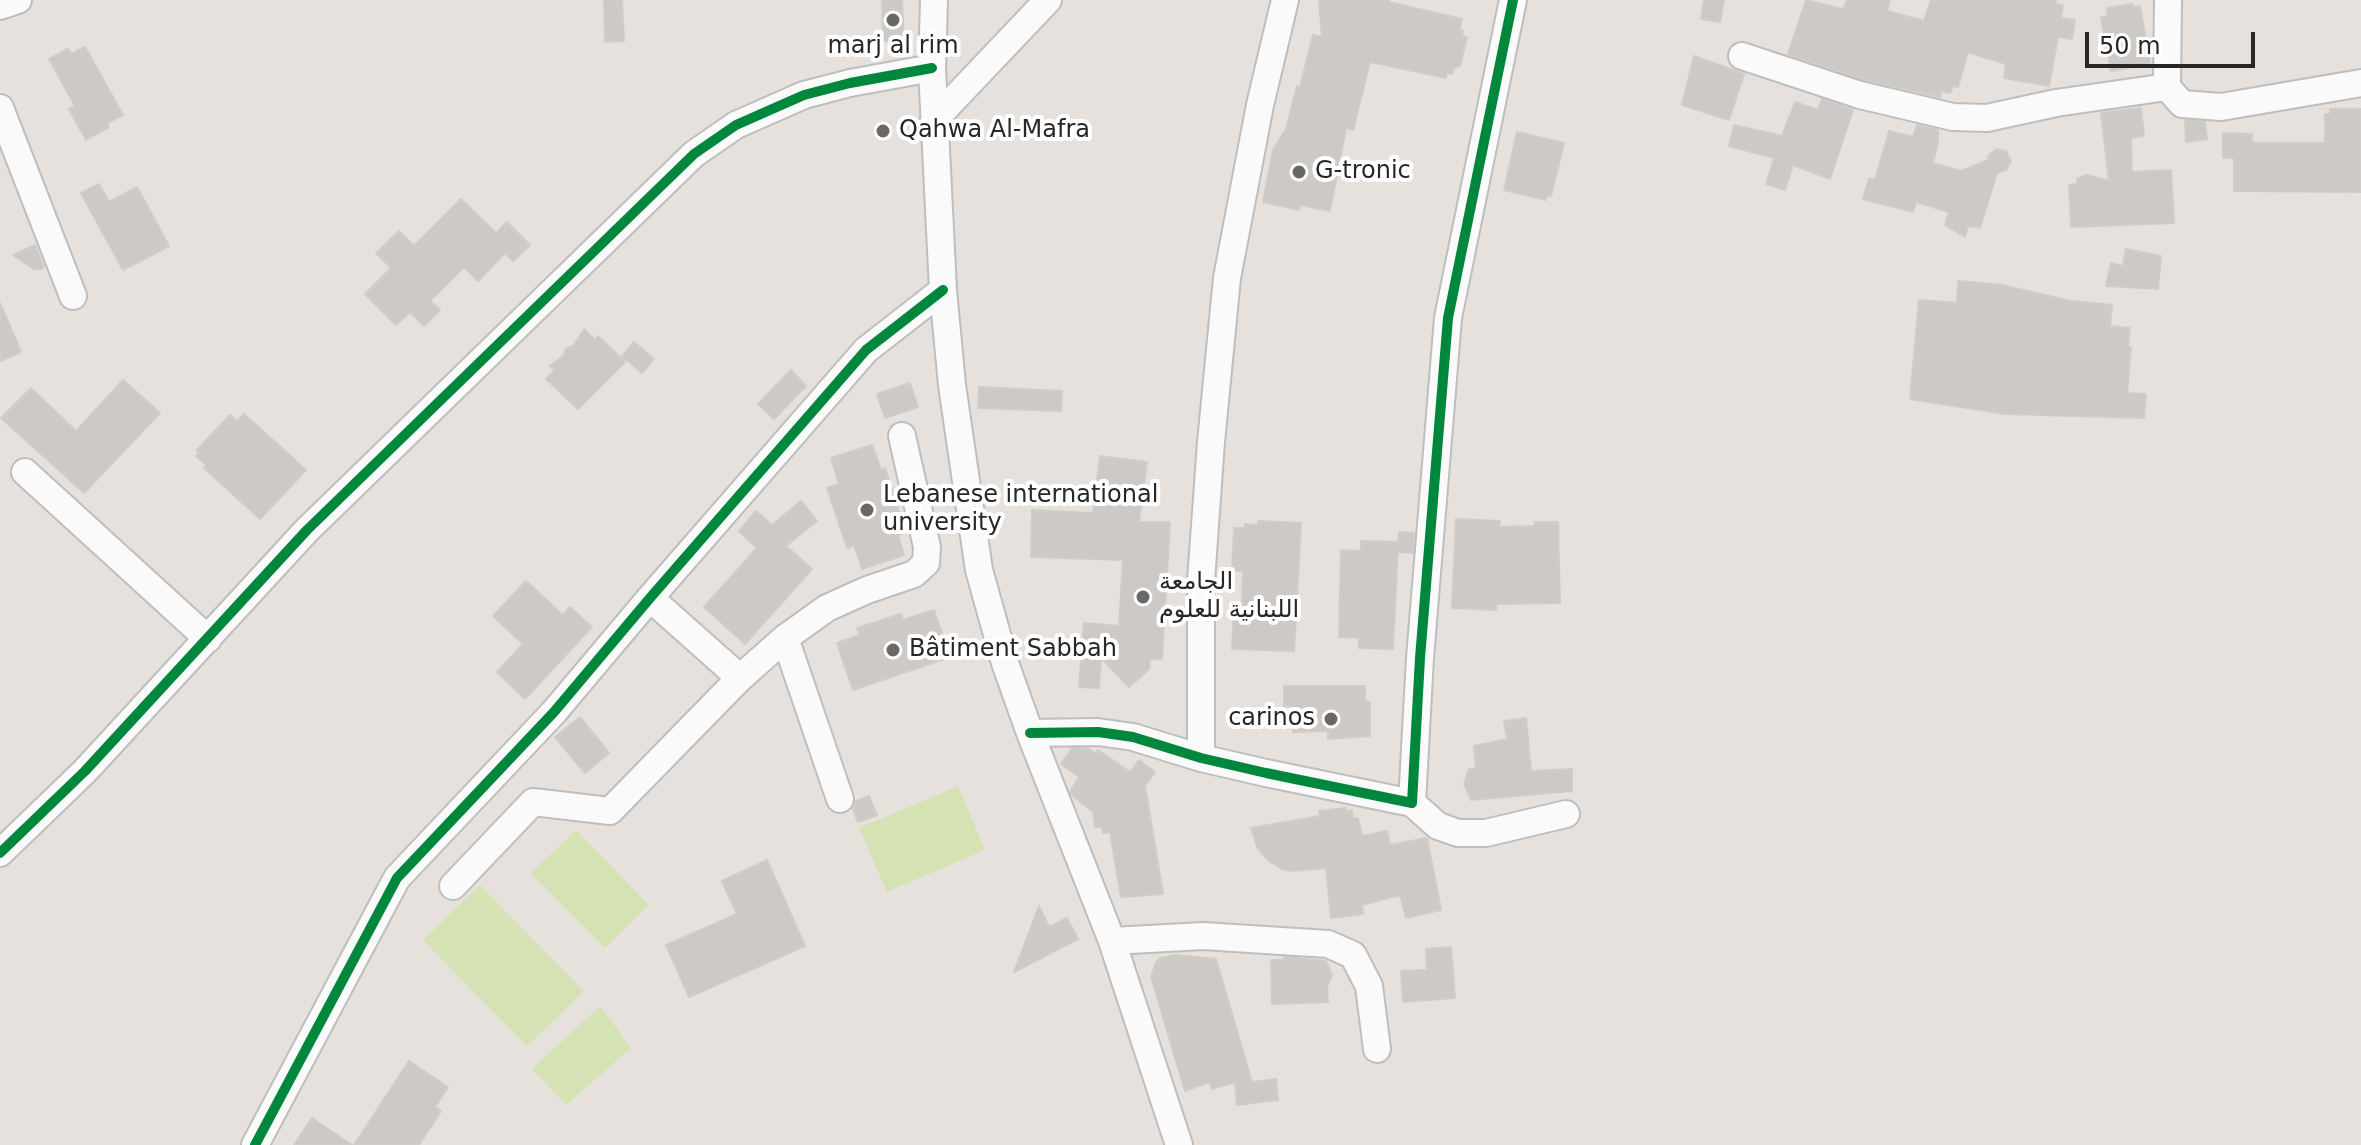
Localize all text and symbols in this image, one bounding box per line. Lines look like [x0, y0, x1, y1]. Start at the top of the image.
marker: marj al rim [884, 11, 902, 29]
scale bar [2089, 16, 2259, 66]
text: 50 m [2099, 32, 2161, 60]
place label: marj al rim [827, 33, 959, 61]
place label: Qahwa Al-Mafra [899, 117, 1090, 145]
marker: Qahwa Al-Mafra [874, 122, 892, 140]
place label: G-tronic [1315, 158, 1411, 186]
marker: G-tronic [1290, 163, 1308, 181]
place label: Lebanese international university [883, 482, 1158, 538]
marker: Lebanese international university [858, 501, 876, 519]
place label: الجامعة اللبنانية للعلوم [1159, 569, 1299, 625]
marker: الجامعة اللبنانية للعلوم [1134, 588, 1152, 606]
place label: Bâtiment Sabbah [909, 636, 1117, 664]
marker: Bâtiment Sabbah [884, 641, 902, 659]
place label: carinos [1228, 705, 1315, 733]
marker: carinos [1322, 710, 1340, 728]

